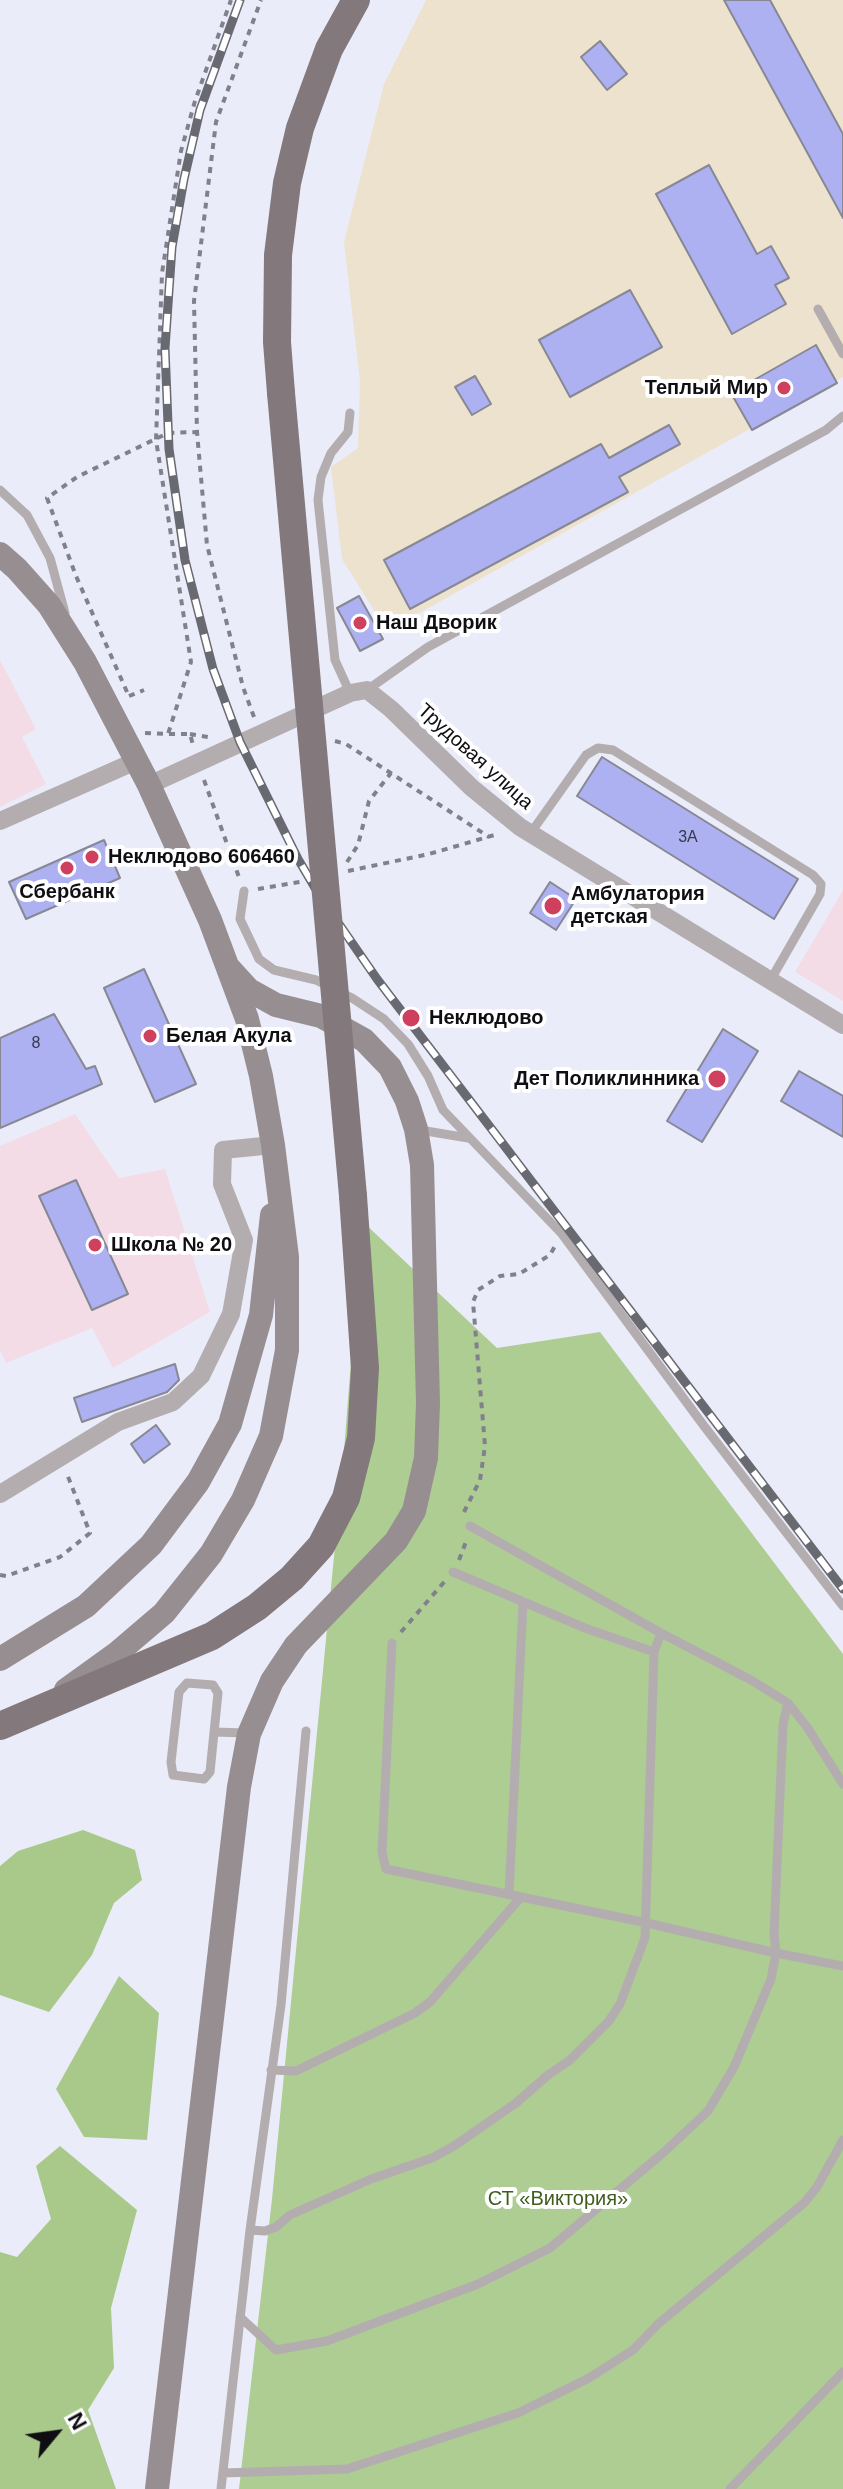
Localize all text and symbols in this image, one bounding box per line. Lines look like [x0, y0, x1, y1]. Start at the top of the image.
place label: Теплый Мир [645, 376, 768, 400]
marker: Теплый Мир [775, 379, 793, 397]
place label: Наш Дворик [376, 611, 497, 635]
marker: Наш Дворик [351, 614, 369, 632]
street label: Трудовая улица [412, 699, 538, 815]
house number: 3А [678, 828, 698, 848]
place label: Неклюдово 606460 [108, 845, 295, 869]
marker: Неклюдово 606460 [83, 848, 101, 866]
marker: Сбербанк [58, 859, 76, 877]
place label: Сбербанк [19, 880, 115, 904]
place label: Амбулатория детская [571, 882, 705, 929]
marker: Амбулатория детская [542, 895, 564, 917]
place label: Неклюдово [429, 1006, 544, 1030]
marker: Неклюдово [400, 1007, 422, 1029]
place label: Белая Акула [166, 1024, 292, 1048]
marker: Белая Акула [141, 1027, 159, 1045]
house number: 8 [32, 1034, 40, 1054]
place label: Дет Поликлинника [514, 1067, 699, 1091]
marker: Дет Поликлинника [706, 1068, 728, 1090]
place label: Школа № 20 [111, 1233, 232, 1257]
marker: Школа № 20 [86, 1236, 104, 1254]
park label: СТ «Виктория» [488, 2187, 628, 2211]
north arrow [16, 2393, 96, 2473]
text: N [63, 2408, 92, 2434]

